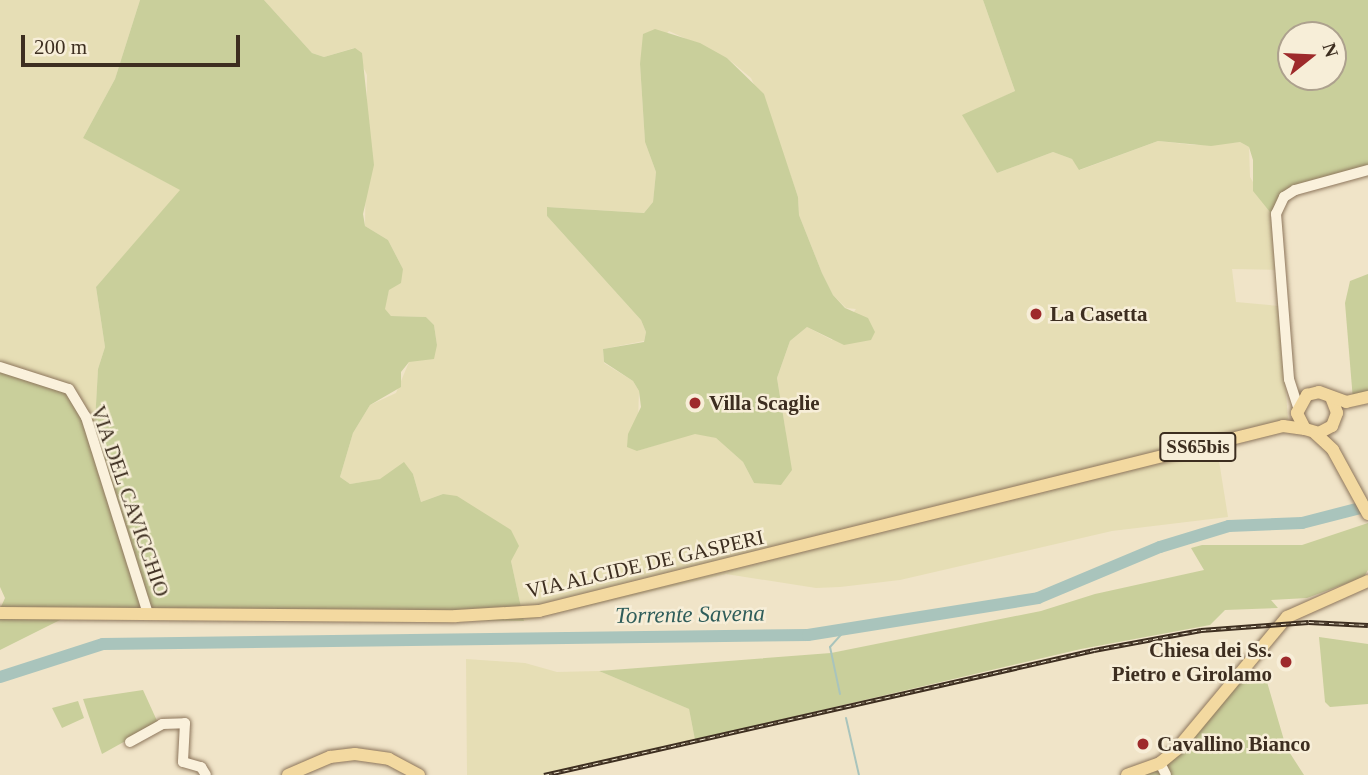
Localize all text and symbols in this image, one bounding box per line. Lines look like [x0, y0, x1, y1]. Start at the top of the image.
scale bar [24, 21, 243, 65]
north arrow [1277, 21, 1347, 91]
text: 200 m [34, 35, 87, 59]
text: N [1318, 40, 1343, 60]
place label: La Casetta [1050, 301, 1147, 327]
marker: La Casetta [1028, 306, 1044, 322]
place label: Villa Scaglie [709, 390, 820, 416]
marker: Villa Scaglie [687, 395, 703, 411]
street label: VIA DEL CAVICCHIO [85, 401, 175, 601]
road number: SS65bis [1158, 432, 1238, 462]
street label: VIA ALCIDE DE GASPERI [523, 524, 767, 604]
water label: Torrente Savena [615, 600, 765, 630]
place label: Chiesa dei Ss. Pietro e Girolamo [1112, 637, 1272, 687]
marker: Chiesa dei Ss. Pietro e Girolamo [1278, 654, 1294, 670]
place label: Cavallino Bianco [1157, 731, 1310, 757]
marker: Cavallino Bianco [1135, 736, 1151, 752]

